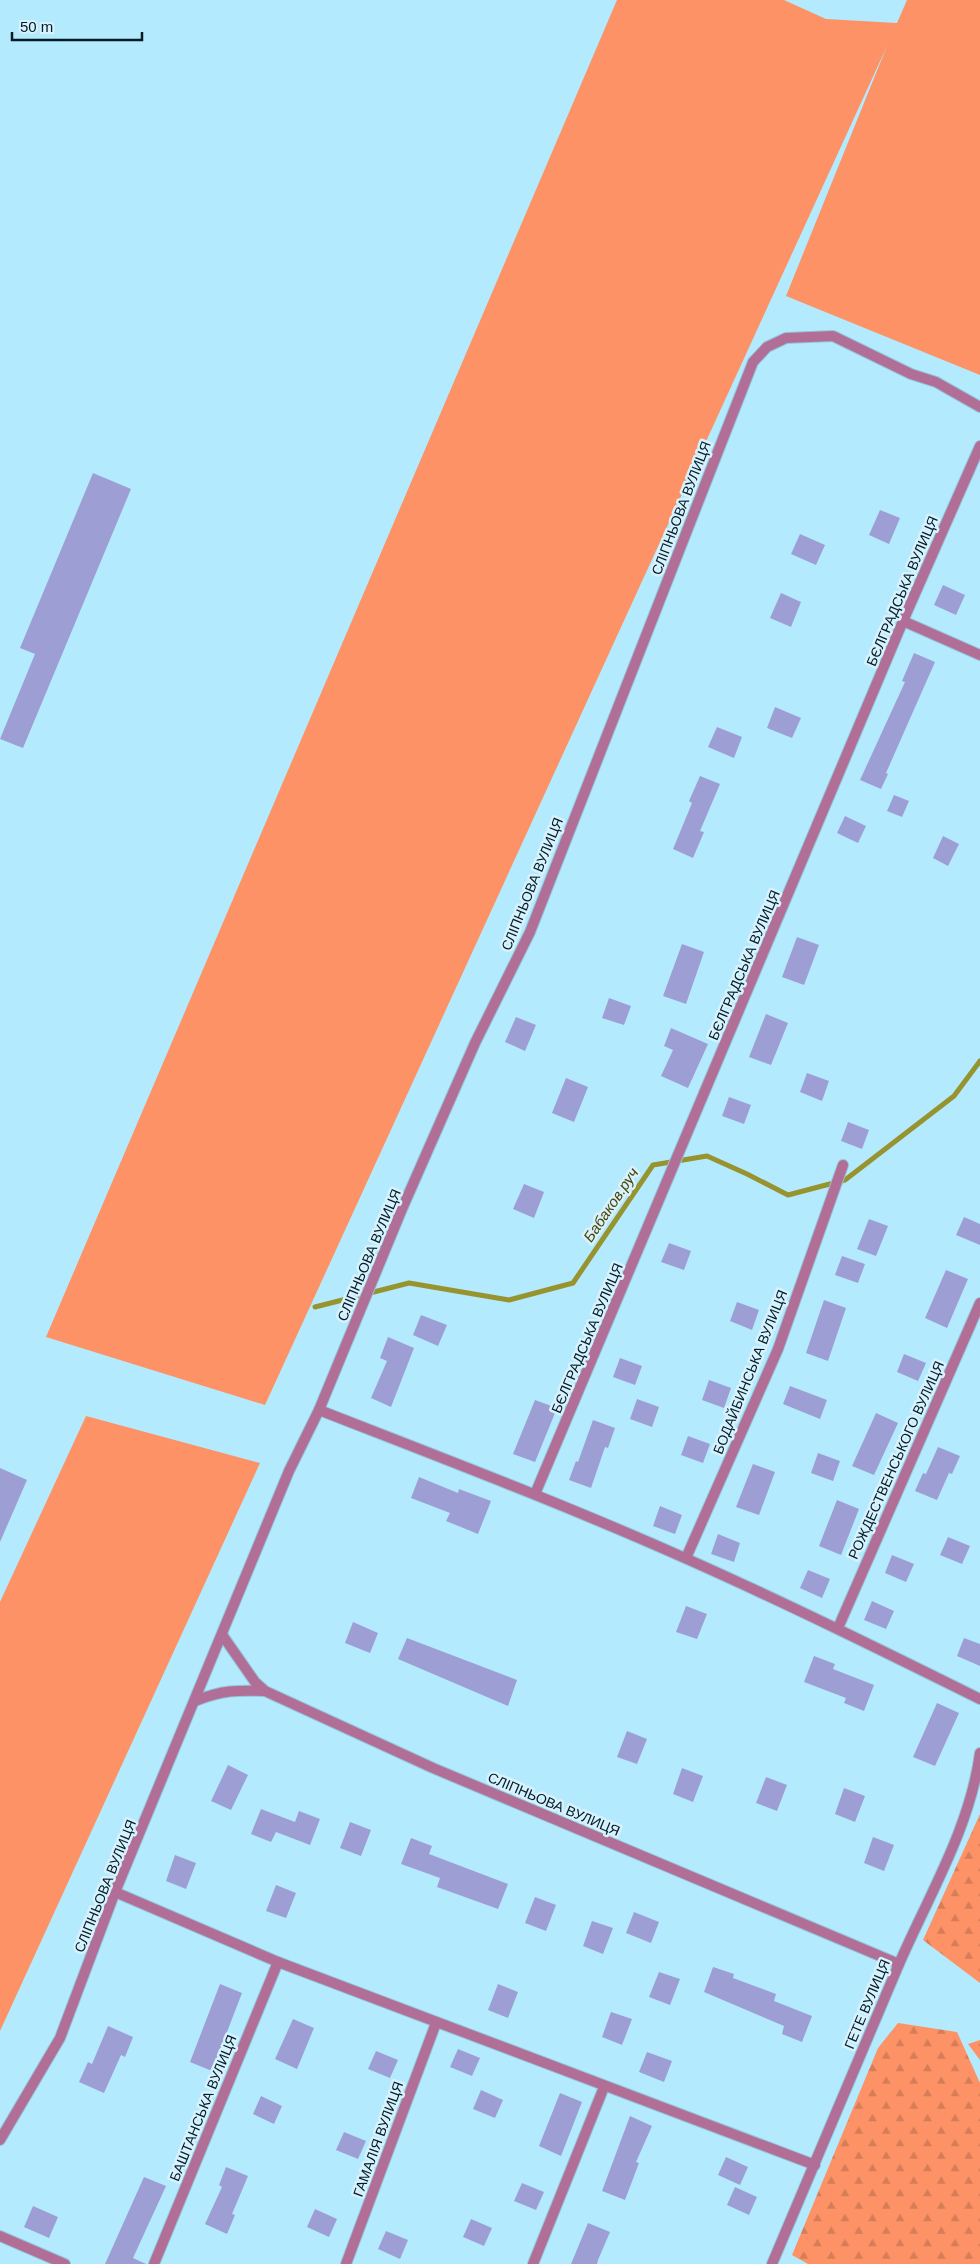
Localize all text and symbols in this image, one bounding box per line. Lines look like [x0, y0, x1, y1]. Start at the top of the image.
scale bar [12, 10, 142, 42]
text: 50 m [20, 18, 53, 35]
street label: СЛІПНЬОВА ВУЛИЦЯ [648, 439, 714, 577]
street label: БЄЛГРАДСЬКА ВУЛИЦЯ [863, 514, 941, 668]
street label: СЛІПНЬОВА ВУЛИЦЯ [498, 815, 566, 953]
street label: БЄЛГРАДСЬКА ВУЛИЦЯ [705, 888, 783, 1042]
water label: Бабаков.руч [580, 1164, 642, 1245]
street label: СЛІПНЬОВА ВУЛИЦЯ [334, 1187, 404, 1323]
street label: БЄЛГРАДСЬКА ВУЛИЦЯ [548, 1261, 626, 1415]
street label: БОДАЙБИНСЬКА ВУЛИЦЯ [709, 1287, 790, 1456]
street label: РОЖДЕСТВЕНСЬКОГО ВУЛИЦЯ [845, 1358, 947, 1562]
street label: СЛІПНЬОВА ВУЛИЦЯ [486, 1769, 622, 1839]
street label: СЛІПНЬОВА ВУЛИЦЯ [71, 1817, 139, 1955]
street label: ГЕТЕ ВУЛИЦЯ [841, 1957, 893, 2051]
street label: БАШТАНСЬКА ВУЛИЦЯ [166, 2033, 240, 2183]
street label: ГАМАЛІЯ ВУЛИЦЯ [350, 2079, 406, 2199]

